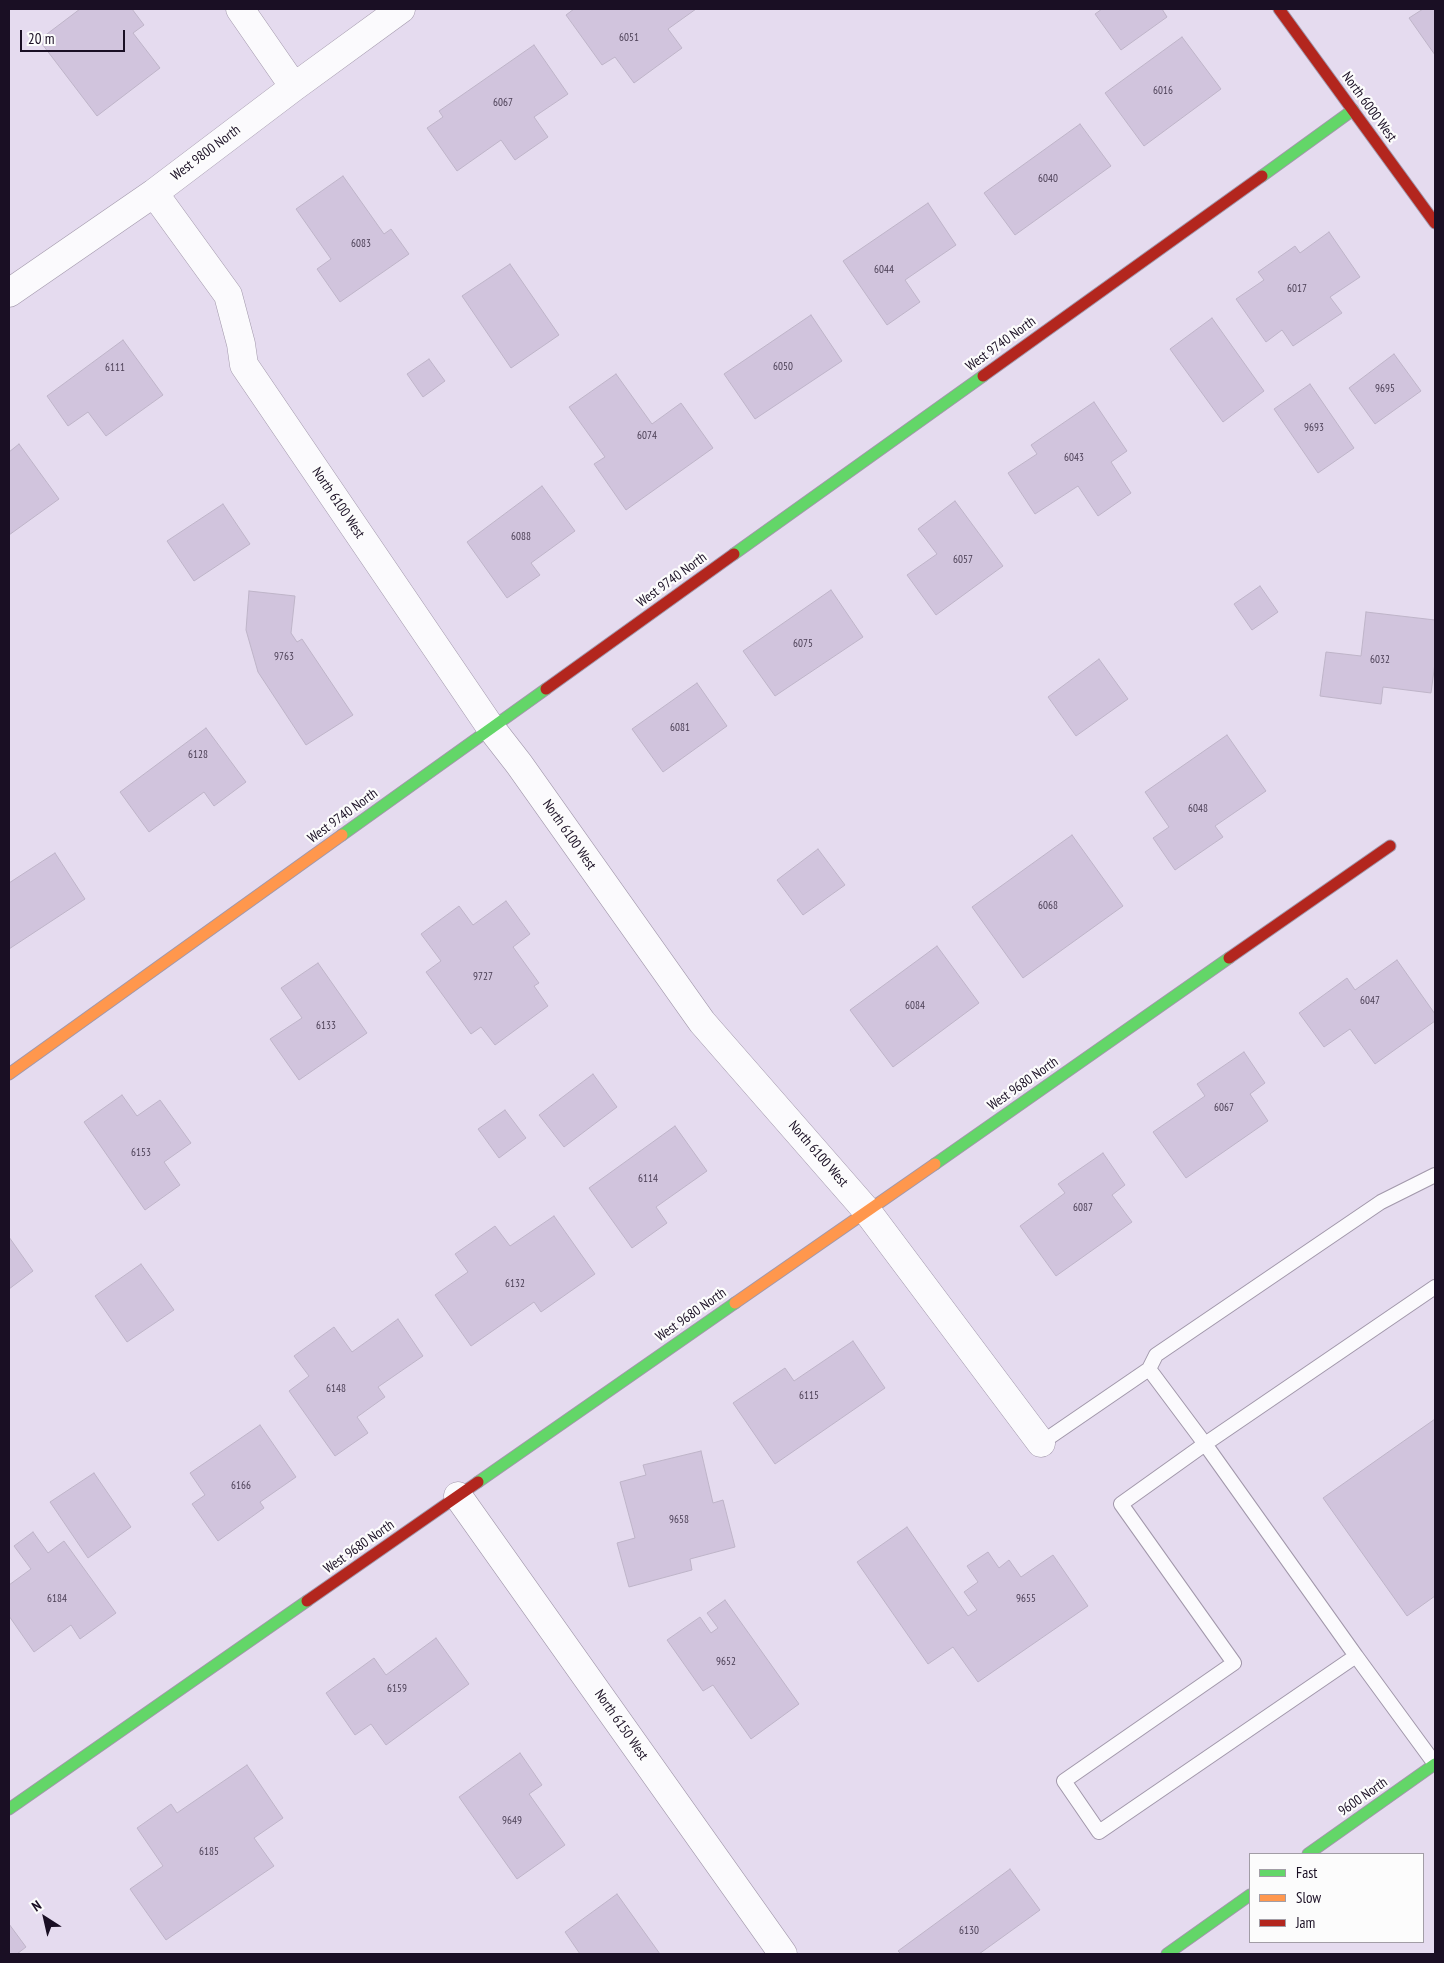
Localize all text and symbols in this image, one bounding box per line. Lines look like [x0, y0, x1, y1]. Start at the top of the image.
scale bar [22, 20, 128, 52]
text: 20 m [28, 29, 54, 48]
house number: 6051 [619, 31, 639, 45]
street label: North 6000 West [1338, 69, 1400, 145]
house number: 6016 [1153, 84, 1173, 98]
house number: 6067 [493, 96, 513, 110]
street label: West 9800 North [168, 122, 244, 184]
house number: 6040 [1038, 172, 1058, 186]
house number: 6083 [351, 237, 371, 251]
house number: 6044 [874, 263, 894, 277]
house number: 6017 [1287, 282, 1307, 296]
street label: West 9740 North [963, 313, 1039, 375]
house number: 6050 [773, 360, 793, 374]
house number: 6111 [105, 361, 125, 375]
house number: 9695 [1375, 382, 1395, 396]
house number: 9693 [1304, 421, 1324, 435]
house number: 6074 [637, 429, 657, 443]
house number: 6043 [1064, 451, 1084, 465]
street label: North 6100 West [308, 464, 368, 542]
house number: 6088 [511, 530, 531, 544]
street label: West 9740 North [634, 549, 710, 611]
house number: 6057 [953, 553, 973, 567]
house number: 6075 [793, 637, 813, 651]
house number: 9763 [274, 650, 294, 664]
house number: 6032 [1370, 653, 1390, 667]
house number: 6081 [670, 721, 690, 735]
house number: 6128 [188, 748, 208, 762]
street label: West 9740 North [305, 785, 381, 847]
street label: North 6100 West [539, 797, 599, 873]
house number: 6048 [1188, 802, 1208, 816]
house number: 6068 [1038, 899, 1058, 913]
house number: 9727 [473, 970, 493, 984]
house number: 6047 [1360, 994, 1380, 1008]
house number: 6084 [905, 999, 925, 1013]
house number: 6133 [316, 1019, 336, 1033]
street label: West 9680 North [985, 1054, 1061, 1114]
house number: 6067 [1214, 1101, 1234, 1115]
street label: North 6100 West [785, 1117, 851, 1191]
house number: 6153 [131, 1146, 151, 1160]
house number: 6114 [638, 1172, 658, 1186]
house number: 6087 [1073, 1201, 1093, 1215]
house number: 6132 [505, 1277, 525, 1291]
street label: West 9680 North [653, 1285, 729, 1345]
house number: 6148 [326, 1382, 346, 1396]
house number: 6115 [799, 1389, 819, 1403]
house number: 6166 [231, 1479, 251, 1493]
house number: 9658 [669, 1513, 689, 1527]
street label: West 9680 North [321, 1517, 397, 1577]
house number: 6184 [47, 1592, 67, 1606]
house number: 9655 [1016, 1592, 1036, 1606]
house number: 9652 [716, 1655, 736, 1669]
house number: 6159 [387, 1682, 407, 1696]
street label: North 6150 West [591, 1687, 651, 1763]
street label: 9600 North [1335, 1774, 1391, 1820]
house number: 9649 [502, 1814, 522, 1828]
house number: 6185 [199, 1845, 219, 1859]
legend [1249, 1853, 1424, 1943]
text: Fast [1296, 1863, 1317, 1882]
text: Slow [1296, 1888, 1321, 1907]
north arrow [20, 1893, 70, 1943]
text: N [28, 1896, 45, 1915]
text: Jam [1296, 1913, 1315, 1932]
house number: 6130 [959, 1924, 979, 1938]

